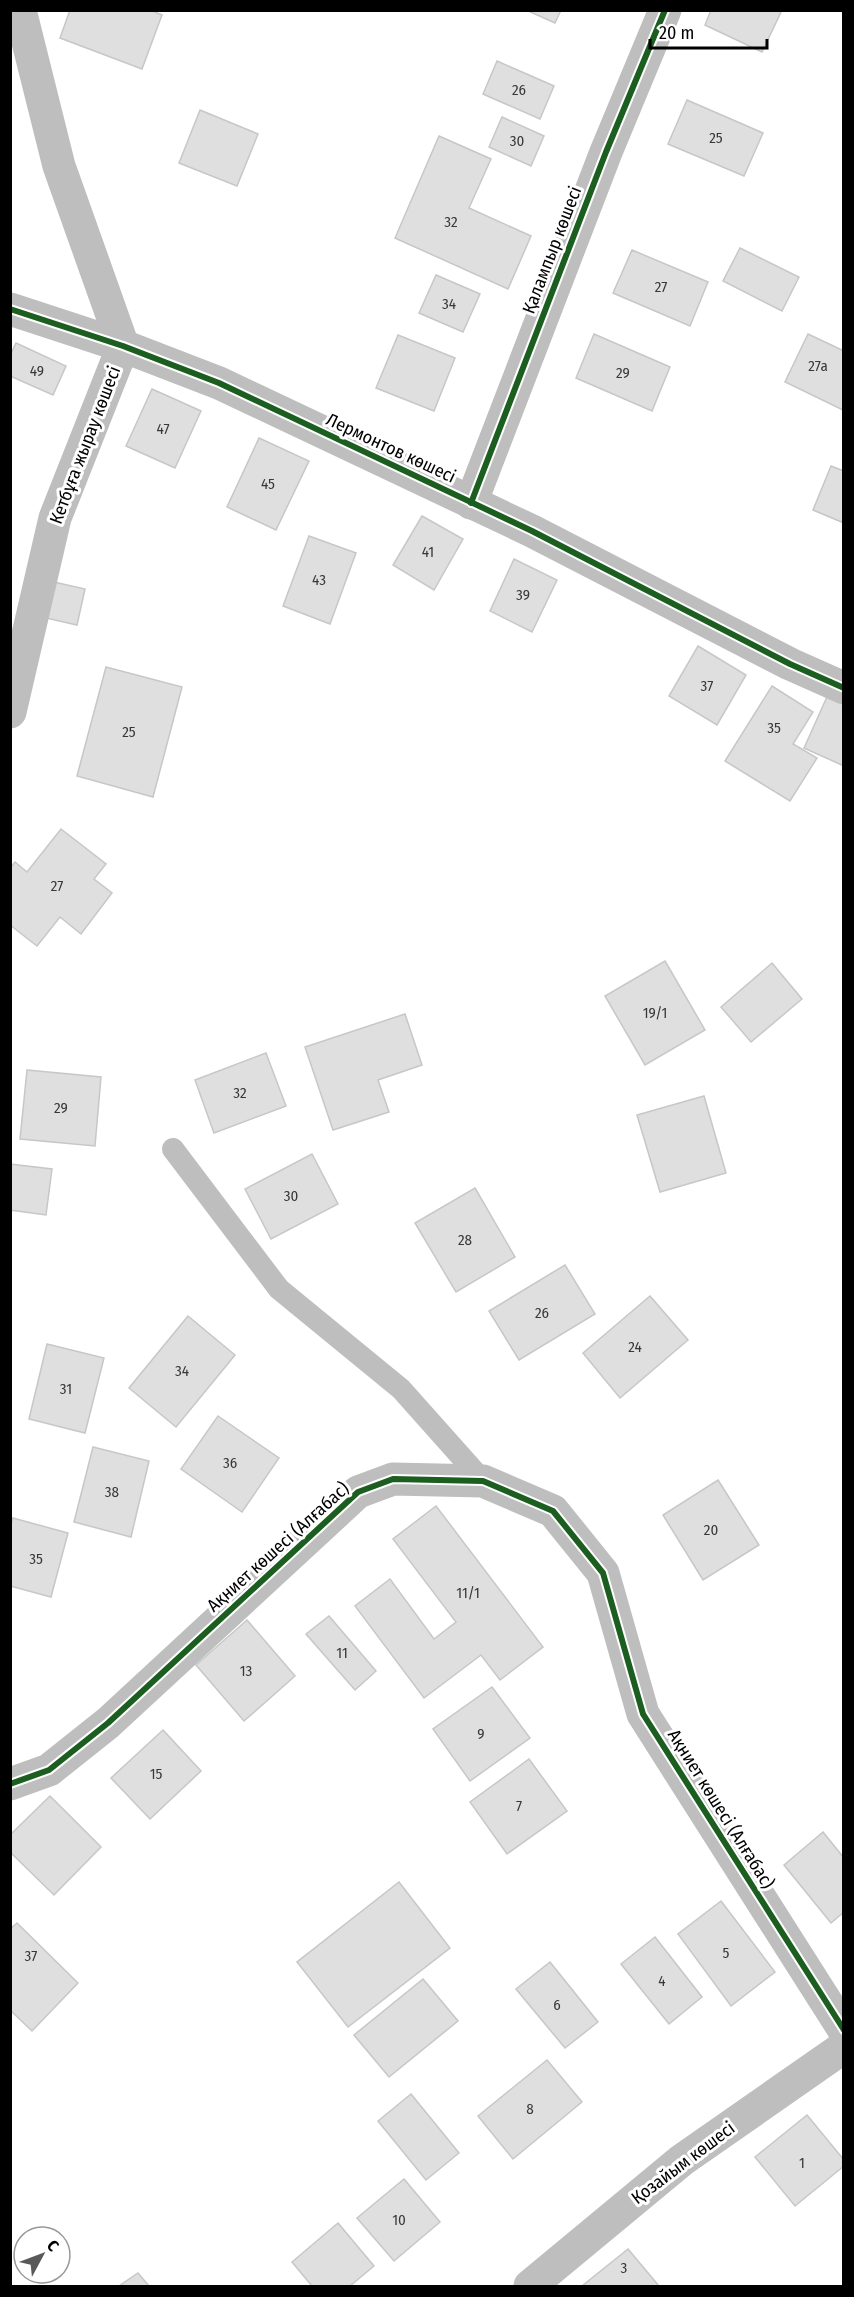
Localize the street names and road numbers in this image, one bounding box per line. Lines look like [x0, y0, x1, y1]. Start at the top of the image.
street label: Қалампыр көшесі [518, 183, 586, 317]
street label: Кетбұға жырау көшесі [45, 363, 125, 527]
street label: Лермонтов көшесі [323, 408, 459, 488]
street label: Ақниет көшесі (Алғабас) [202, 1477, 354, 1617]
street label: Ақниет көшесі (Алғабас) [663, 1725, 779, 1893]
street label: Қозайым көшесі [627, 2117, 739, 2209]

